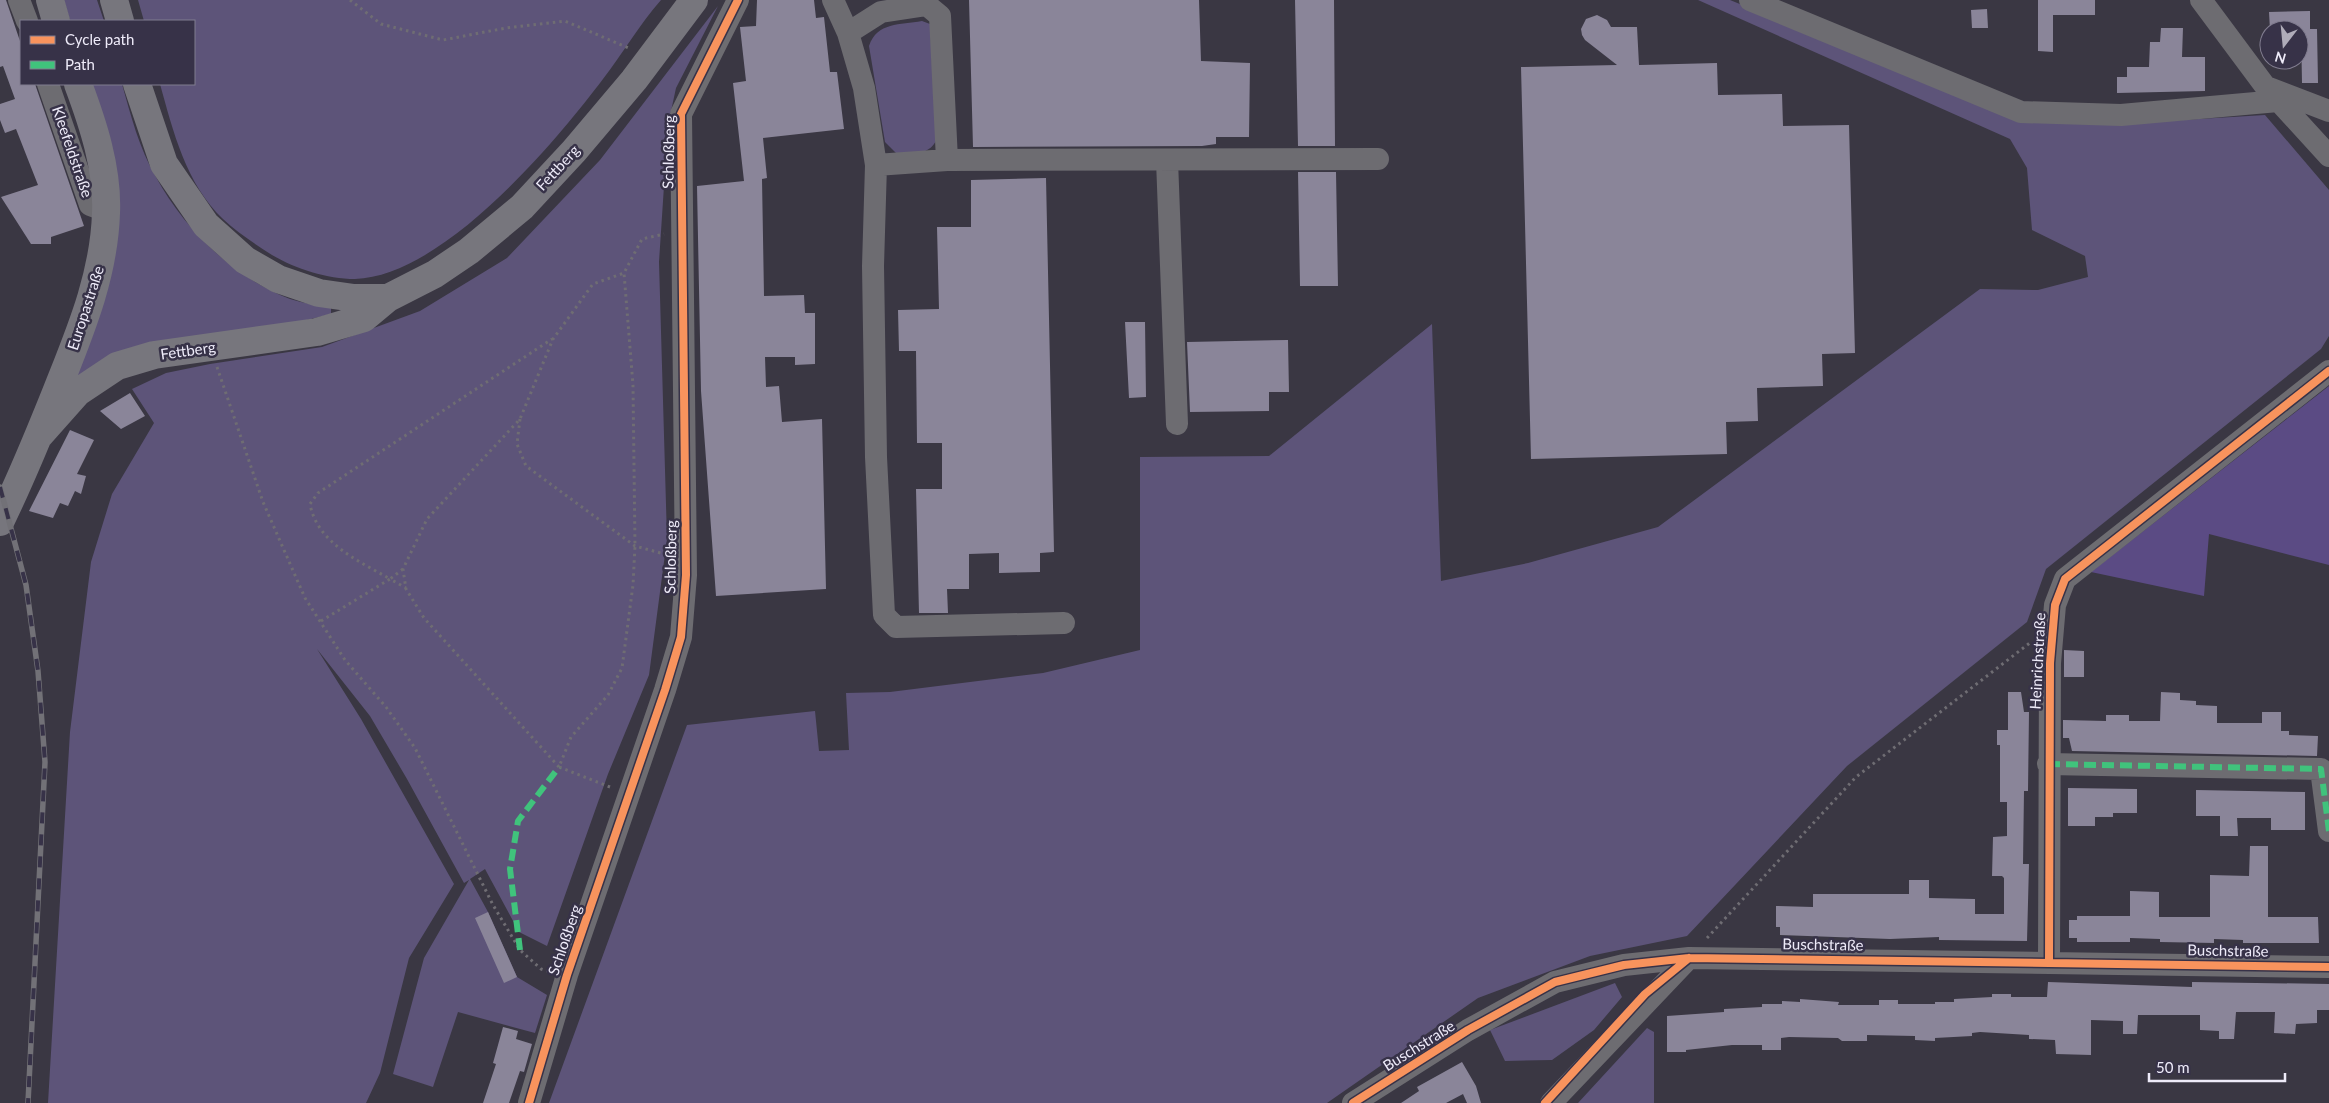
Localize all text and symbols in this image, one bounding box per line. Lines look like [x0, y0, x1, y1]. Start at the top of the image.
legend [20, 20, 195, 85]
north arrow [2259, 20, 2309, 70]
text: Cycle path [65, 30, 134, 48]
text: N [2273, 48, 2288, 68]
text: Path [65, 55, 95, 73]
street label: Kleefeldstraße [49, 104, 97, 200]
street label: Schloßberg [658, 115, 678, 189]
street label: Fettberg [532, 141, 583, 194]
street label: Europastraße [63, 263, 107, 352]
street label: Fettberg [159, 337, 217, 363]
street label: Schloßberg [660, 520, 680, 594]
street label: Heinrichstraße [2025, 612, 2049, 710]
street label: Schloßberg [544, 902, 585, 977]
street label: Buschstraße [1782, 934, 1864, 954]
street label: Buschstraße [2187, 940, 2269, 960]
street label: Buschstraße [1379, 1016, 1458, 1074]
scale bar [2149, 1050, 2285, 1082]
text: 50 m [2156, 1058, 2190, 1076]

